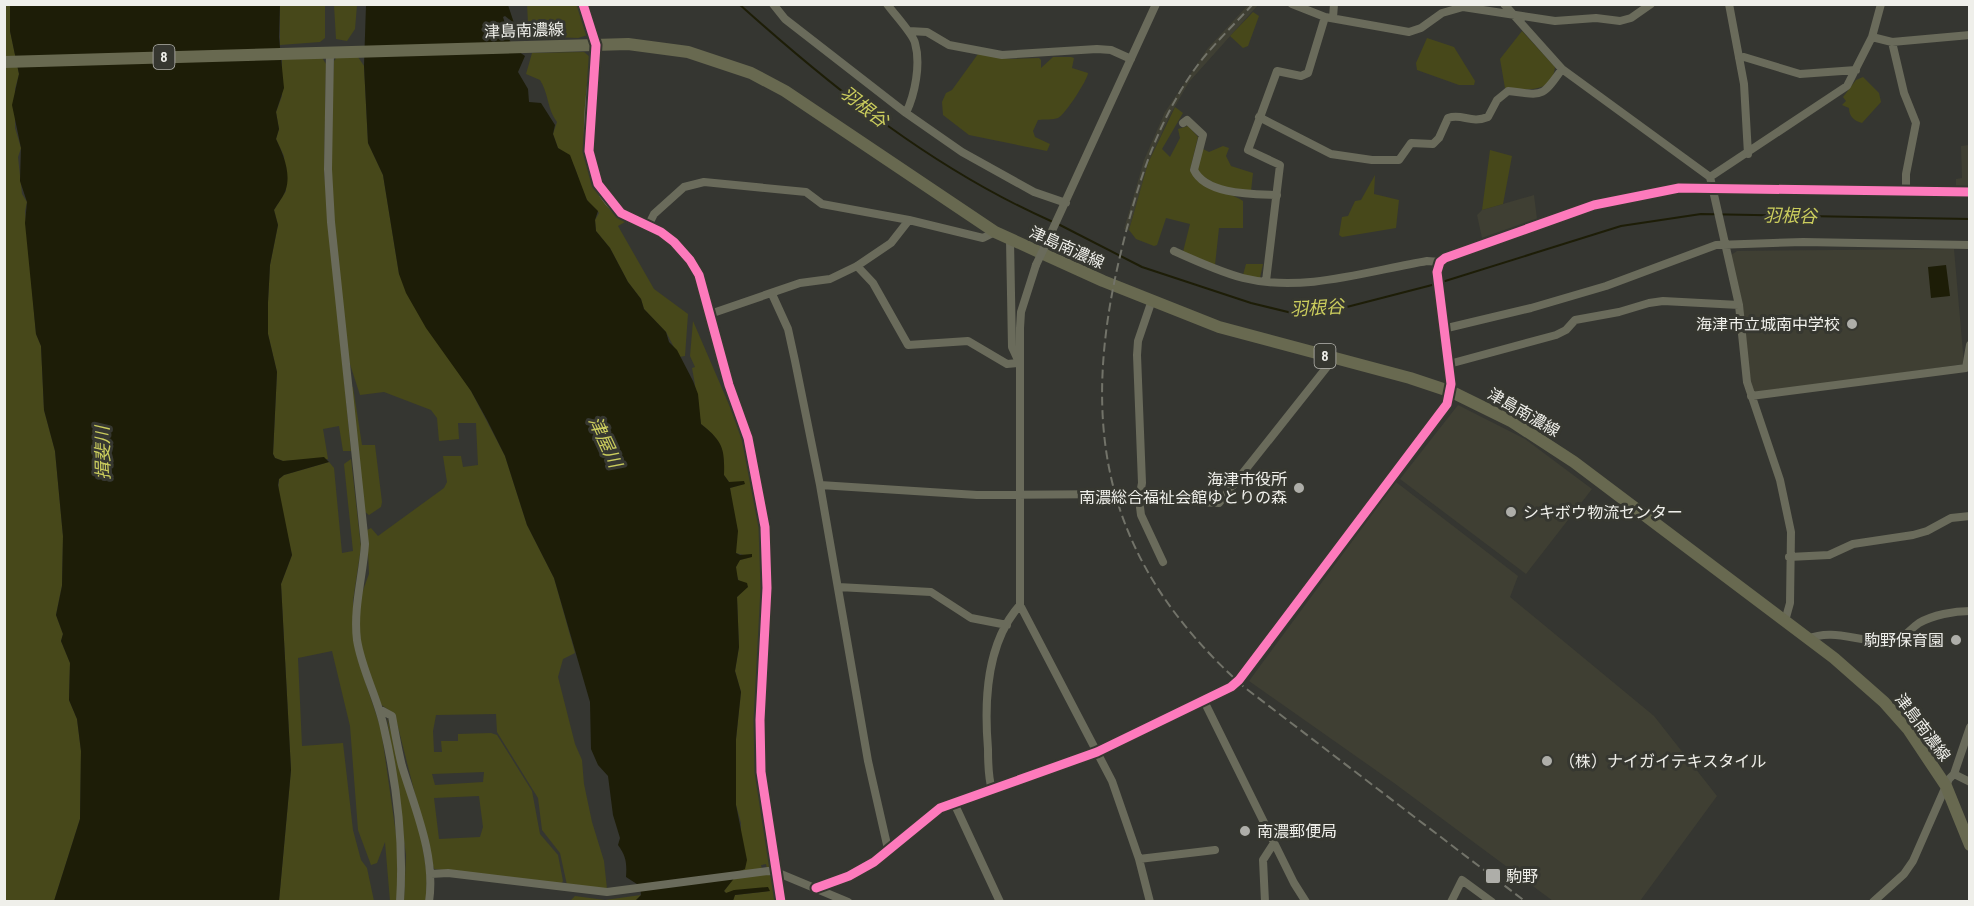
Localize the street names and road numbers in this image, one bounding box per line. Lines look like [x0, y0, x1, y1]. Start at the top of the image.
street label: 津島南濃線 [484, 18, 564, 42]
road number: 8 [154, 45, 174, 69]
street label: 津島南濃線 [1026, 221, 1108, 273]
road number: 8 [1314, 344, 1336, 368]
street label: 津島南濃線 [1484, 382, 1564, 442]
street label: 津島南濃線 [1890, 688, 1956, 766]

